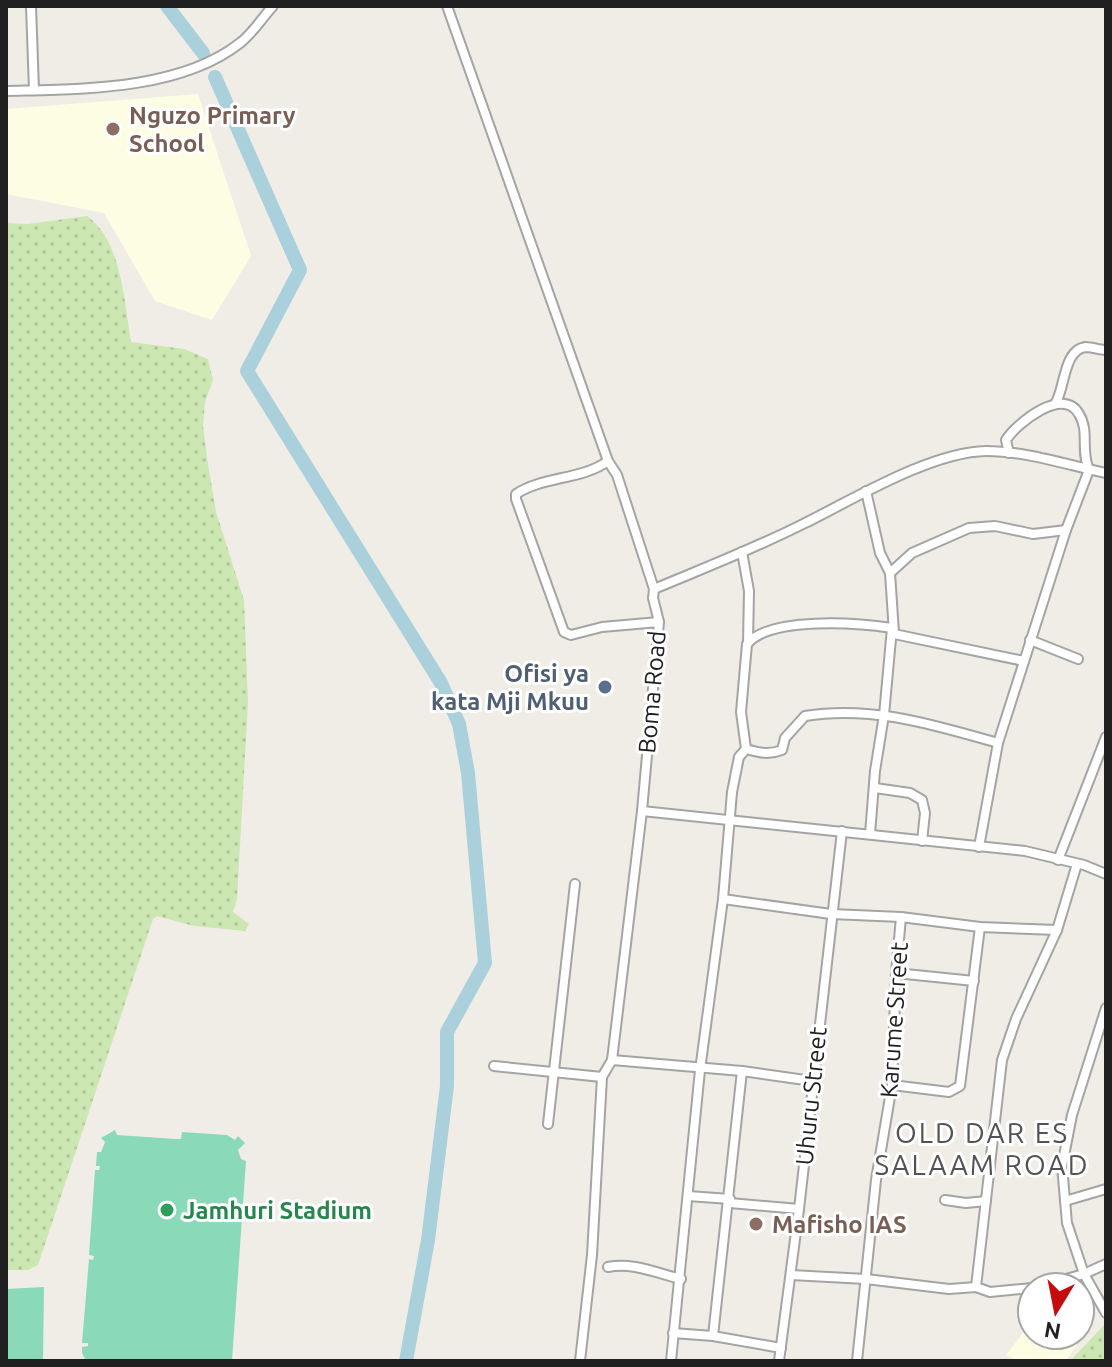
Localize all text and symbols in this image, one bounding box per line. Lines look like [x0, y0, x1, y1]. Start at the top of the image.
place label: Nguzo Primary School [129, 102, 296, 157]
marker: Nguzo Primary School [104, 120, 122, 138]
street label: Boma Road [633, 629, 671, 755]
place label: Ofisi ya kata Mji Mkuu [431, 660, 589, 715]
marker: Ofisi ya kata Mji Mkuu [596, 678, 614, 696]
street label: Karume Street [875, 941, 913, 1099]
street label: Uhuru Street [790, 1025, 832, 1167]
district label: OLD DAR ES SALAAM ROAD [875, 1117, 1089, 1180]
place label: Jamhuri Stadium [183, 1197, 372, 1224]
marker: Jamhuri Stadium [158, 1201, 176, 1219]
place label: Mafisho IAS [772, 1211, 907, 1238]
marker: Mafisho IAS [747, 1215, 765, 1233]
north arrow [1016, 1271, 1096, 1351]
text: N [1042, 1317, 1063, 1345]

